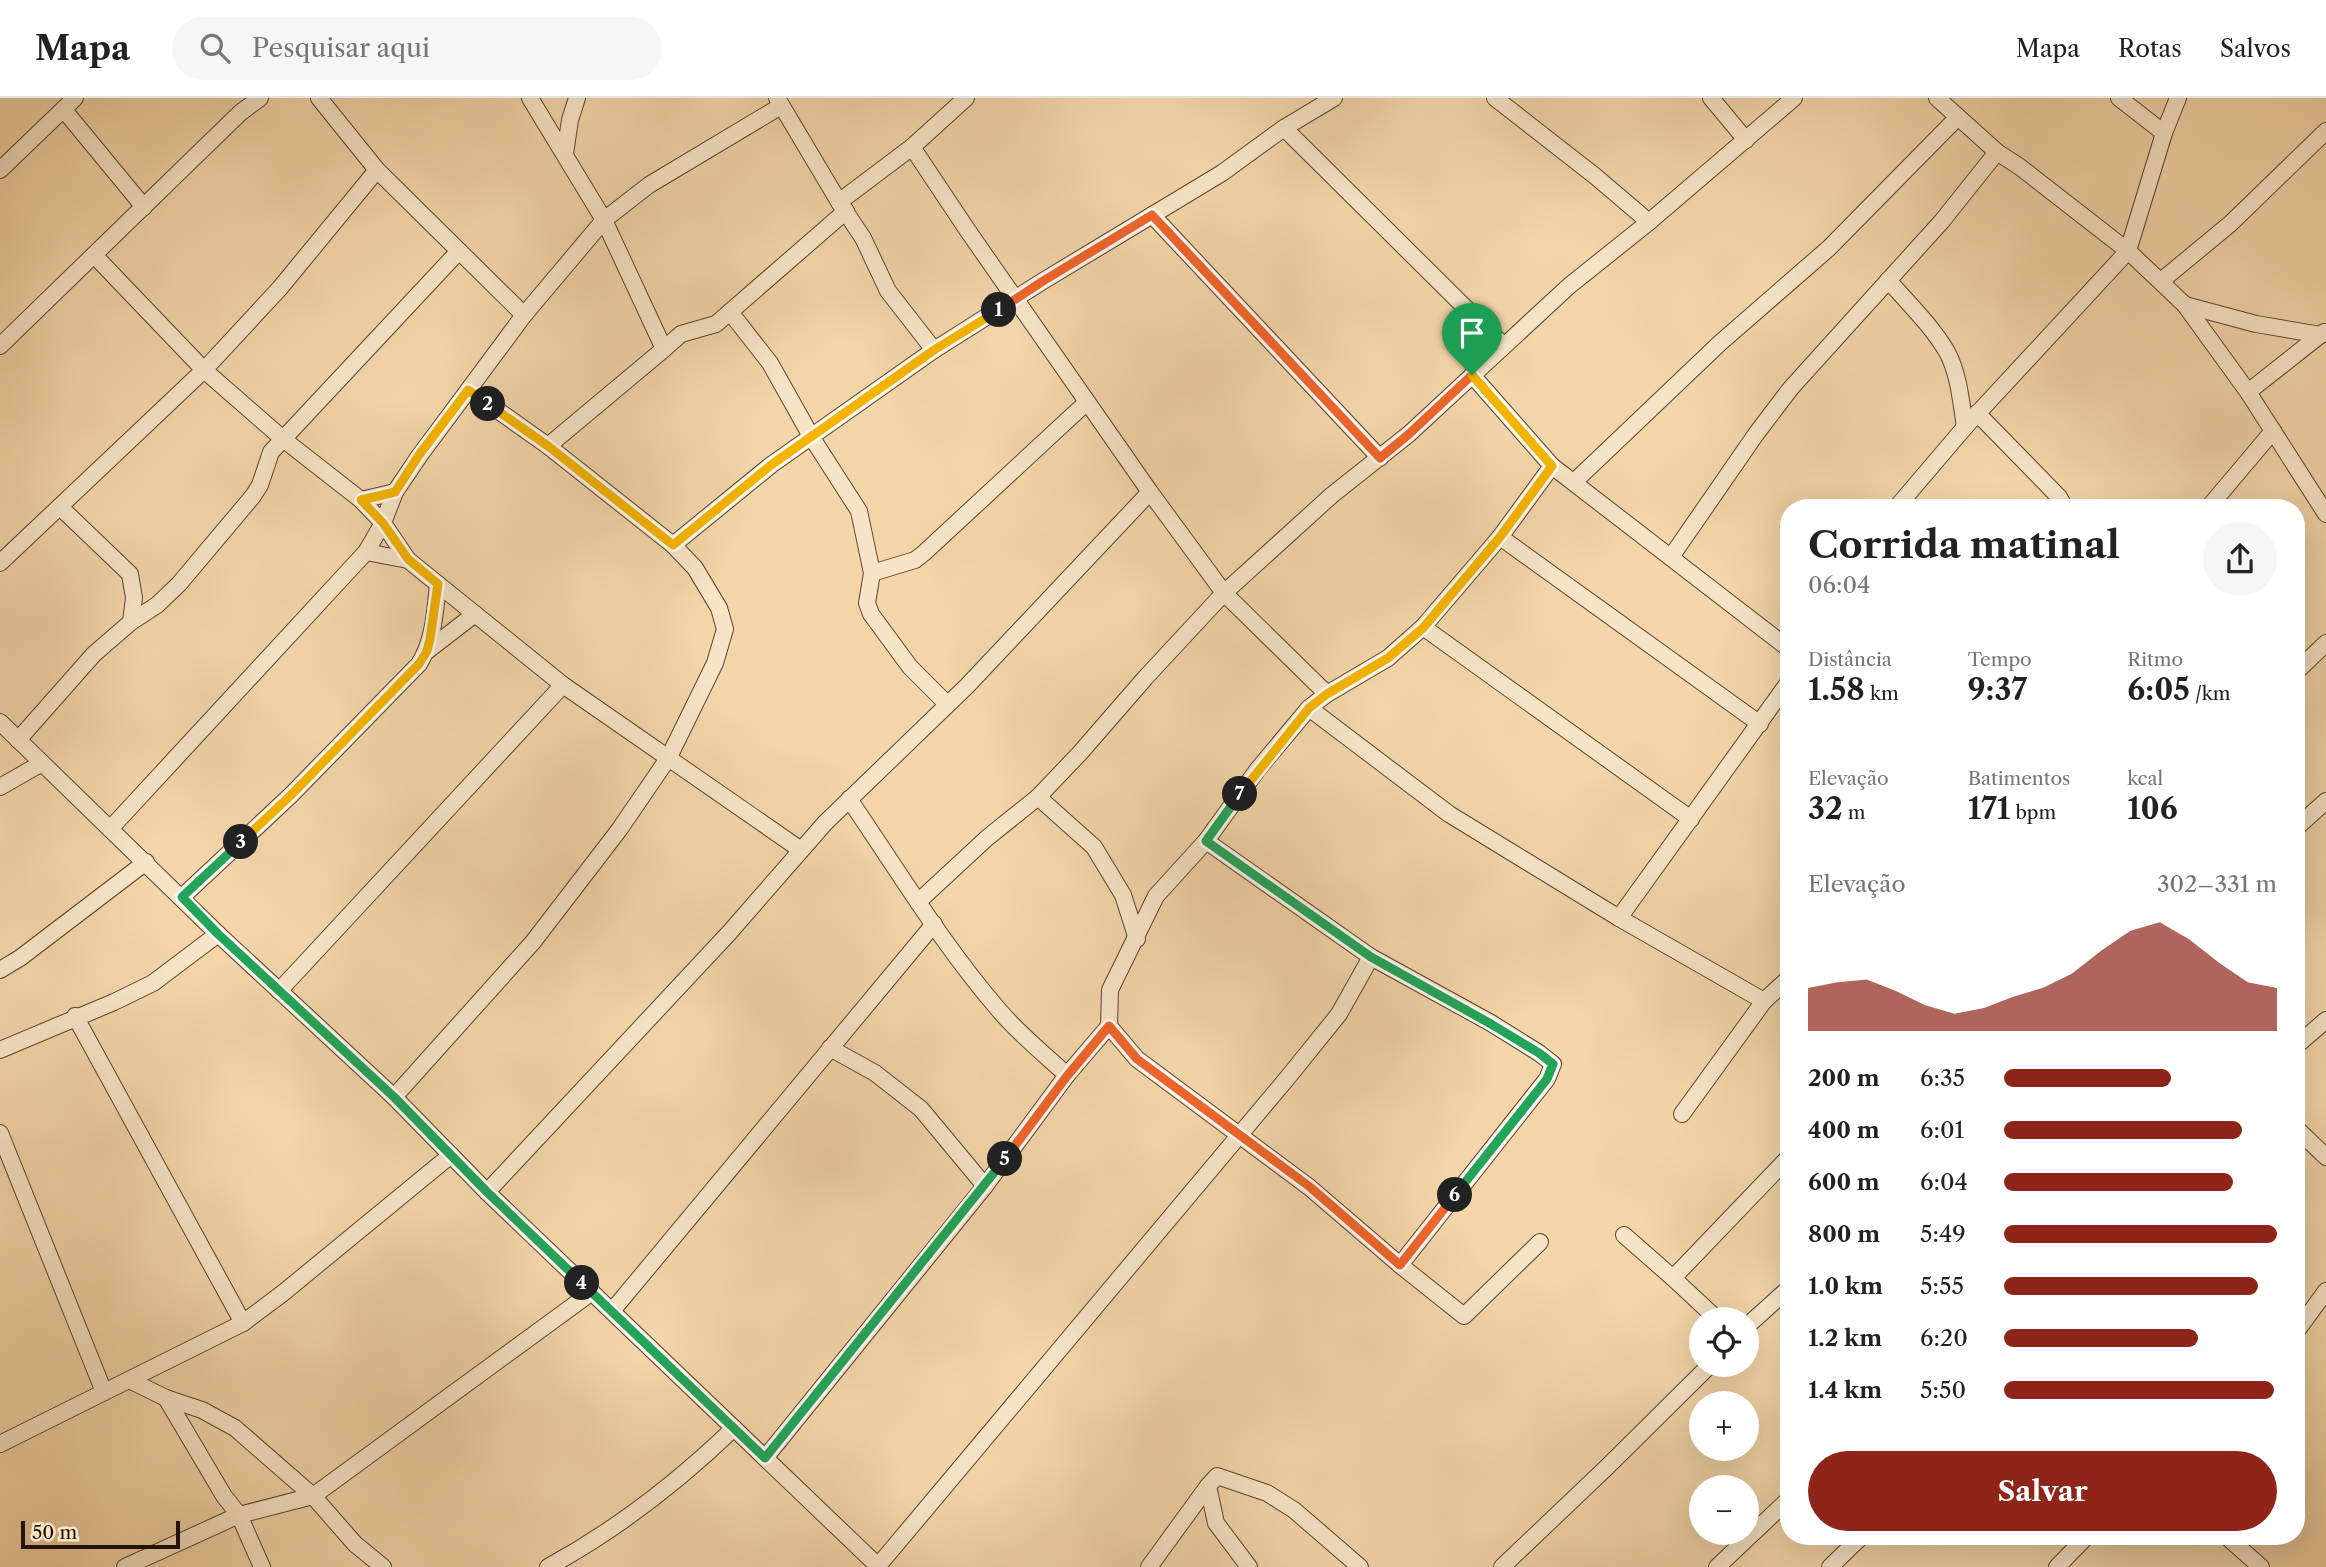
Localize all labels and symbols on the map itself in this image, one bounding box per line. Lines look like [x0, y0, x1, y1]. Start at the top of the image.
pin: 1 [982, 292, 1016, 328]
pin [1442, 303, 1502, 375]
pin: 2 [470, 386, 505, 422]
pin: 7 [1222, 776, 1258, 812]
pin: 3 [224, 824, 258, 860]
pin: 5 [988, 1142, 1023, 1176]
pin: 6 [1438, 1178, 1472, 1212]
pin: 4 [564, 1266, 600, 1300]
scale bar [21, 1518, 180, 1550]

